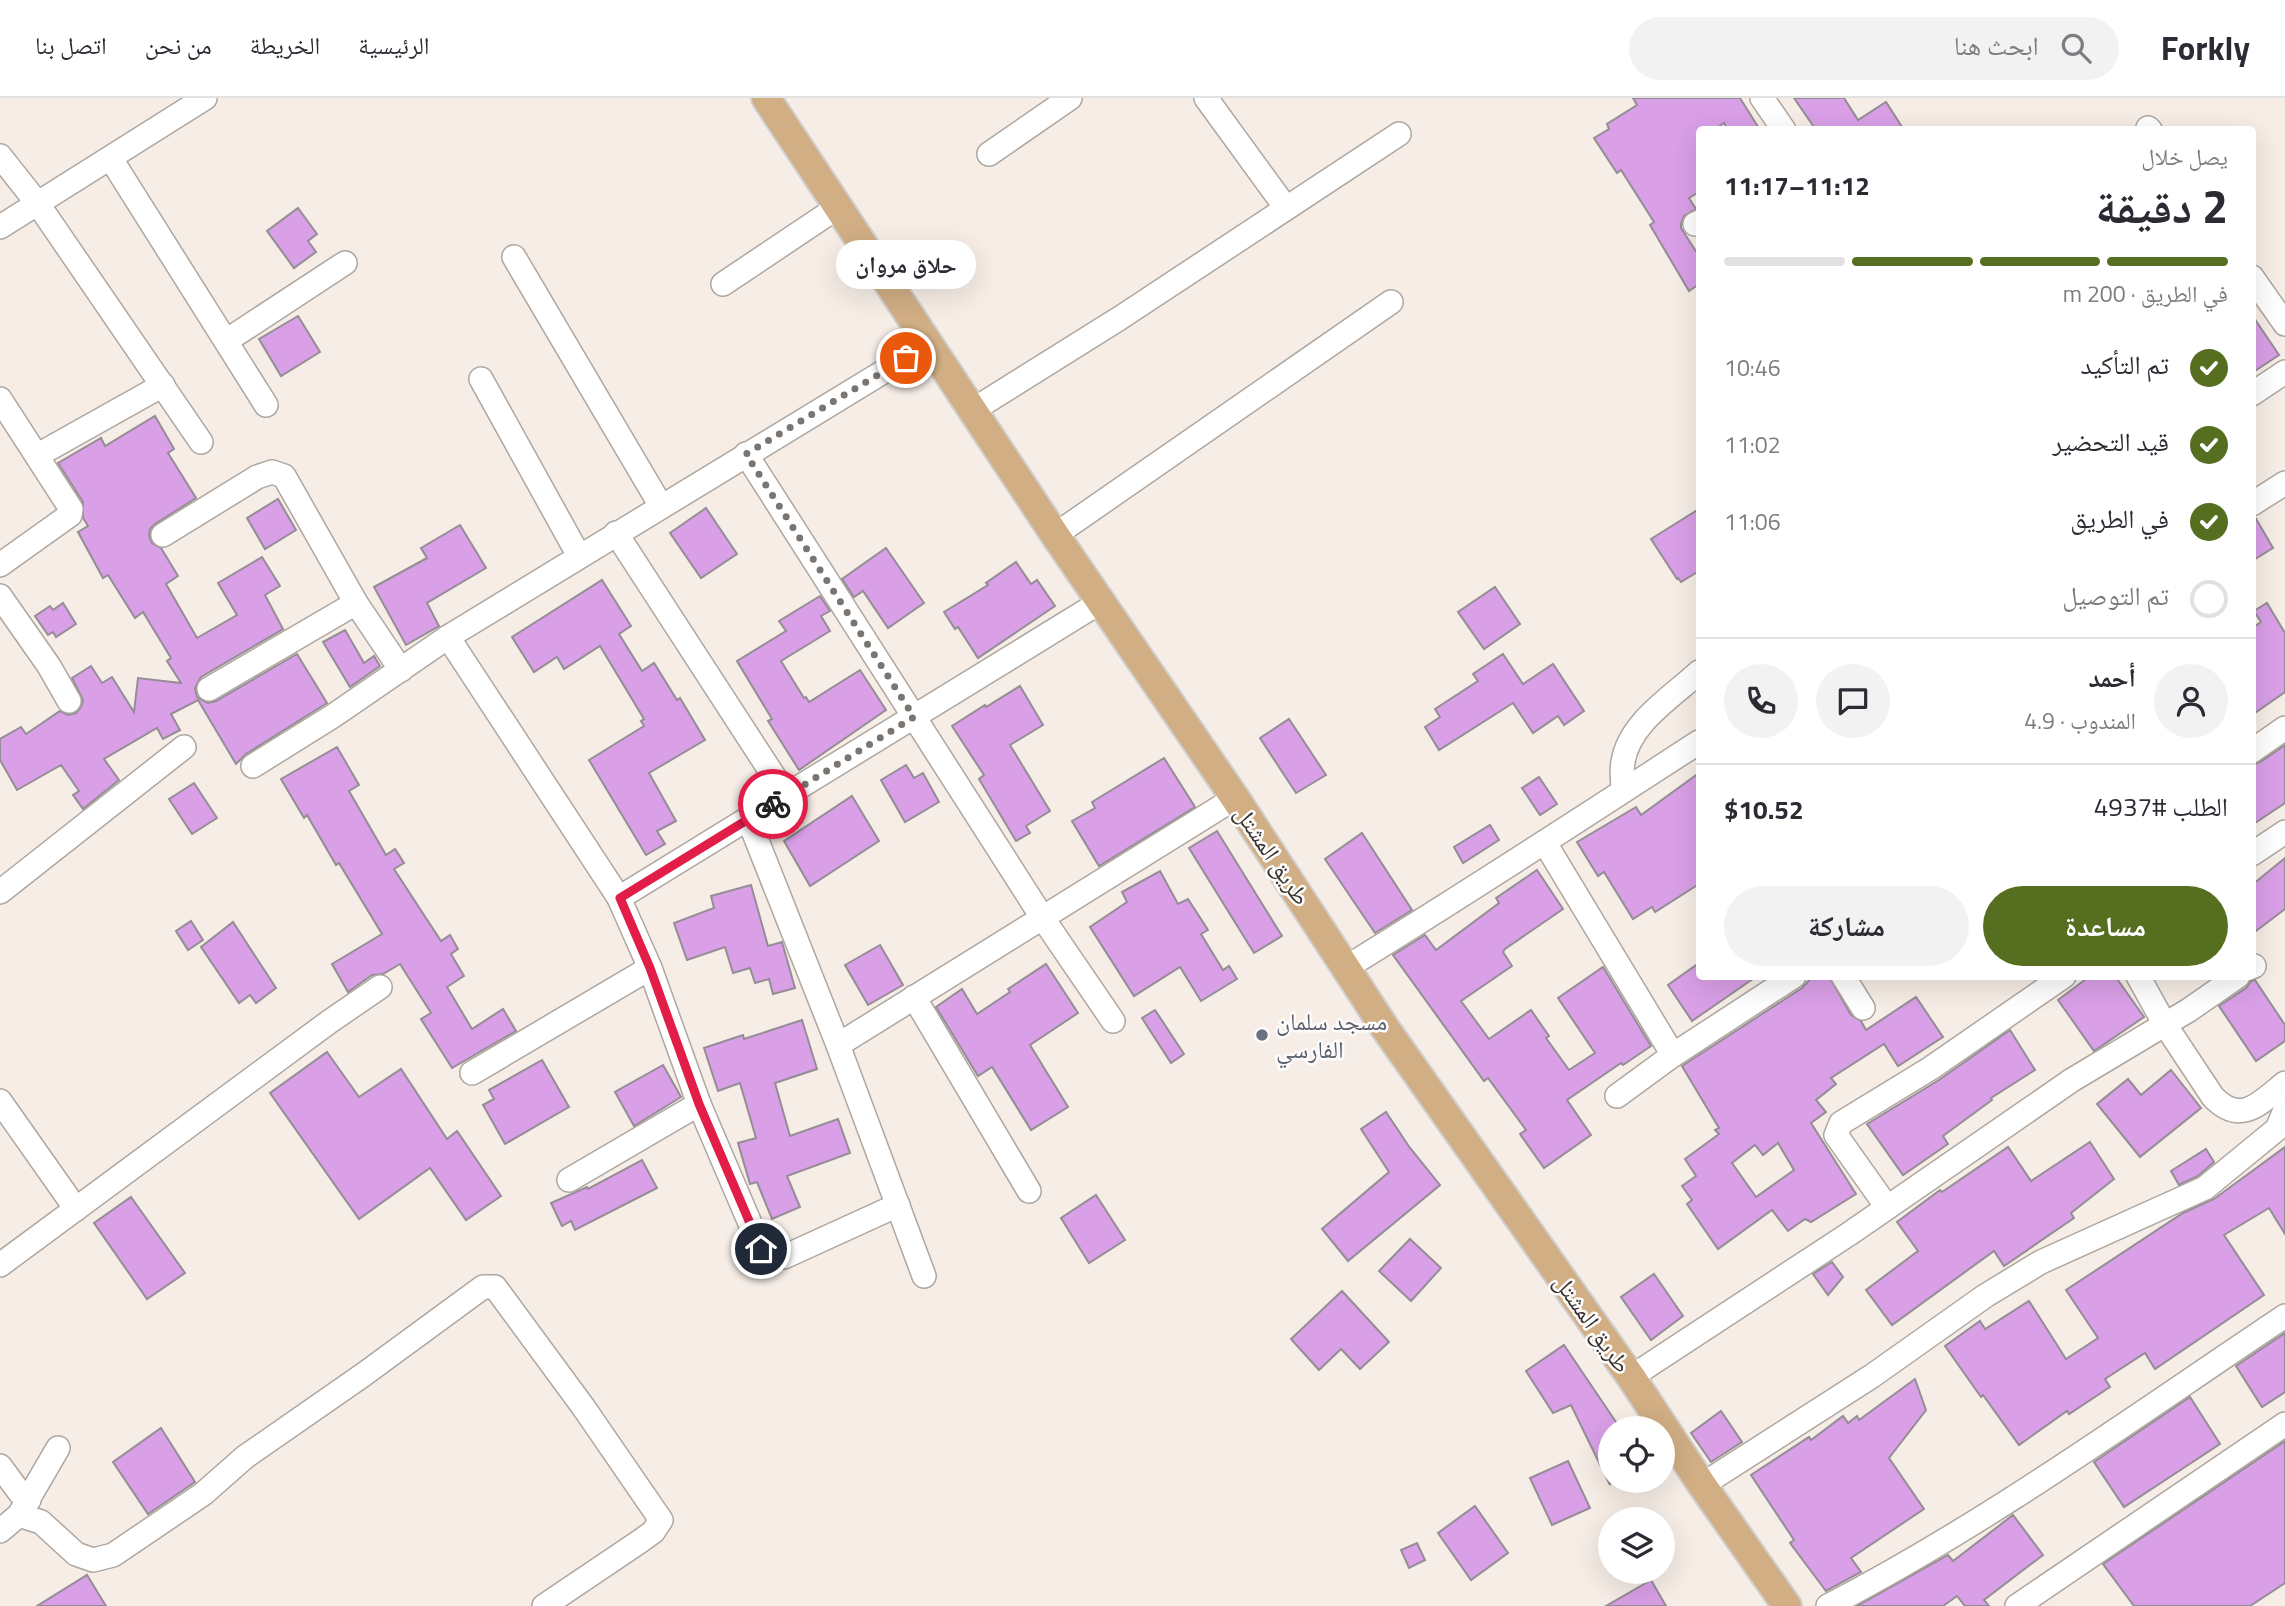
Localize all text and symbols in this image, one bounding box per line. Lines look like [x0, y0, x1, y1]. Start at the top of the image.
search box [1629, 17, 2119, 80]
text: Forkly [2161, 23, 2250, 73]
text: ابحث هنا [1954, 26, 2039, 65]
text: اتصل بنا [35, 27, 107, 63]
text: من نحن [145, 27, 212, 63]
text: الخريطة [250, 27, 320, 63]
text: الرئيسية [358, 27, 429, 63]
icon: search [2057, 29, 2095, 67]
text: يصل خلال [2141, 139, 2228, 174]
text: 11:12–11:17 [1724, 166, 1870, 205]
text: 2 دقيقة [2096, 171, 2228, 241]
callout: حلاق مروان [836, 239, 976, 288]
text: حلاق مروان [855, 247, 957, 282]
text: في الطريق · 200 m [2063, 276, 2228, 311]
pin [876, 328, 936, 388]
icon: bag [887, 339, 925, 377]
text: تم التأكيد [2081, 345, 2169, 384]
icon: check [2190, 349, 2228, 387]
text: 10:46 [1724, 350, 1781, 385]
text: قيد التحضير [2052, 422, 2169, 461]
icon: check [2190, 426, 2228, 464]
text: 11:02 [1724, 427, 1781, 462]
text: في الطريق [2070, 499, 2169, 538]
icon: check [2190, 503, 2228, 541]
text: 11:06 [1724, 504, 1781, 539]
text: تم التوصيل [2062, 576, 2169, 615]
text: أحمد [2088, 658, 2136, 697]
button: phone [1724, 664, 1798, 738]
button: chat [1816, 664, 1890, 738]
button: person [2154, 664, 2228, 738]
text: المندوب · 4.9 [2024, 703, 2136, 738]
courier [738, 769, 808, 839]
icon: bike [754, 785, 792, 823]
text: الطلب #4937 [2094, 787, 2228, 826]
text: $10.52 [1724, 790, 1803, 829]
street label: طريق المشتل [1226, 798, 1320, 912]
button: مشاركة [1724, 886, 1969, 966]
button: مساعدة [1983, 886, 2228, 966]
place label: مسجد سلمان الفارسي [1276, 1003, 1387, 1069]
marker: مسجد سلمان الفارسي [1254, 1027, 1270, 1043]
pin [731, 1219, 791, 1279]
icon: home [742, 1230, 780, 1268]
street label: طريق المشتل [1546, 1266, 1640, 1380]
map controls [1598, 1416, 1675, 1584]
button: locate [1598, 1416, 1675, 1493]
button: layers [1598, 1507, 1675, 1584]

